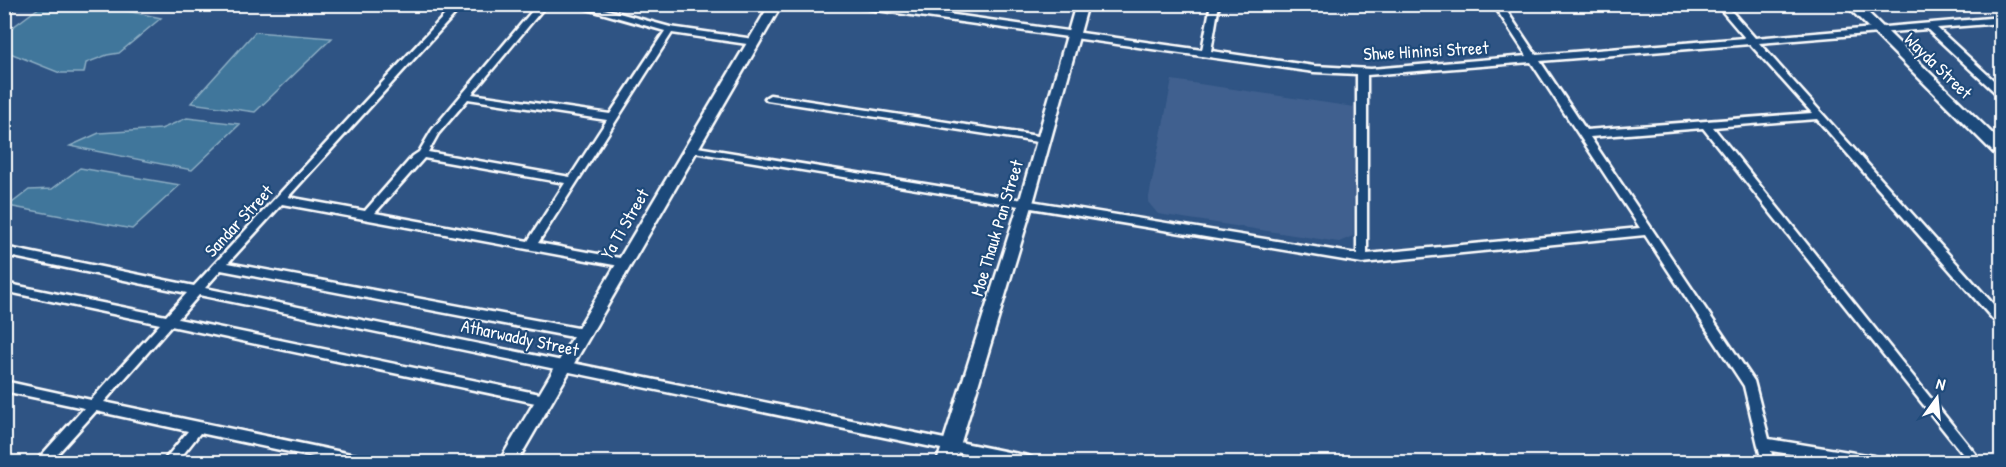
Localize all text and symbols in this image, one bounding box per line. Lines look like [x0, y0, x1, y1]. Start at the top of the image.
street label: Wayda Street [1899, 27, 1978, 105]
street label: Shwe Hininsi Street [1363, 35, 1490, 66]
street label: Moe Thauk Pan Street [964, 156, 1029, 299]
street label: Sandar Street [199, 178, 279, 262]
street label: Ya Ti Street [594, 183, 655, 264]
street label: Atharwaddy Street [459, 313, 582, 362]
north arrow [1907, 368, 1967, 428]
text: N [1934, 372, 1948, 395]

